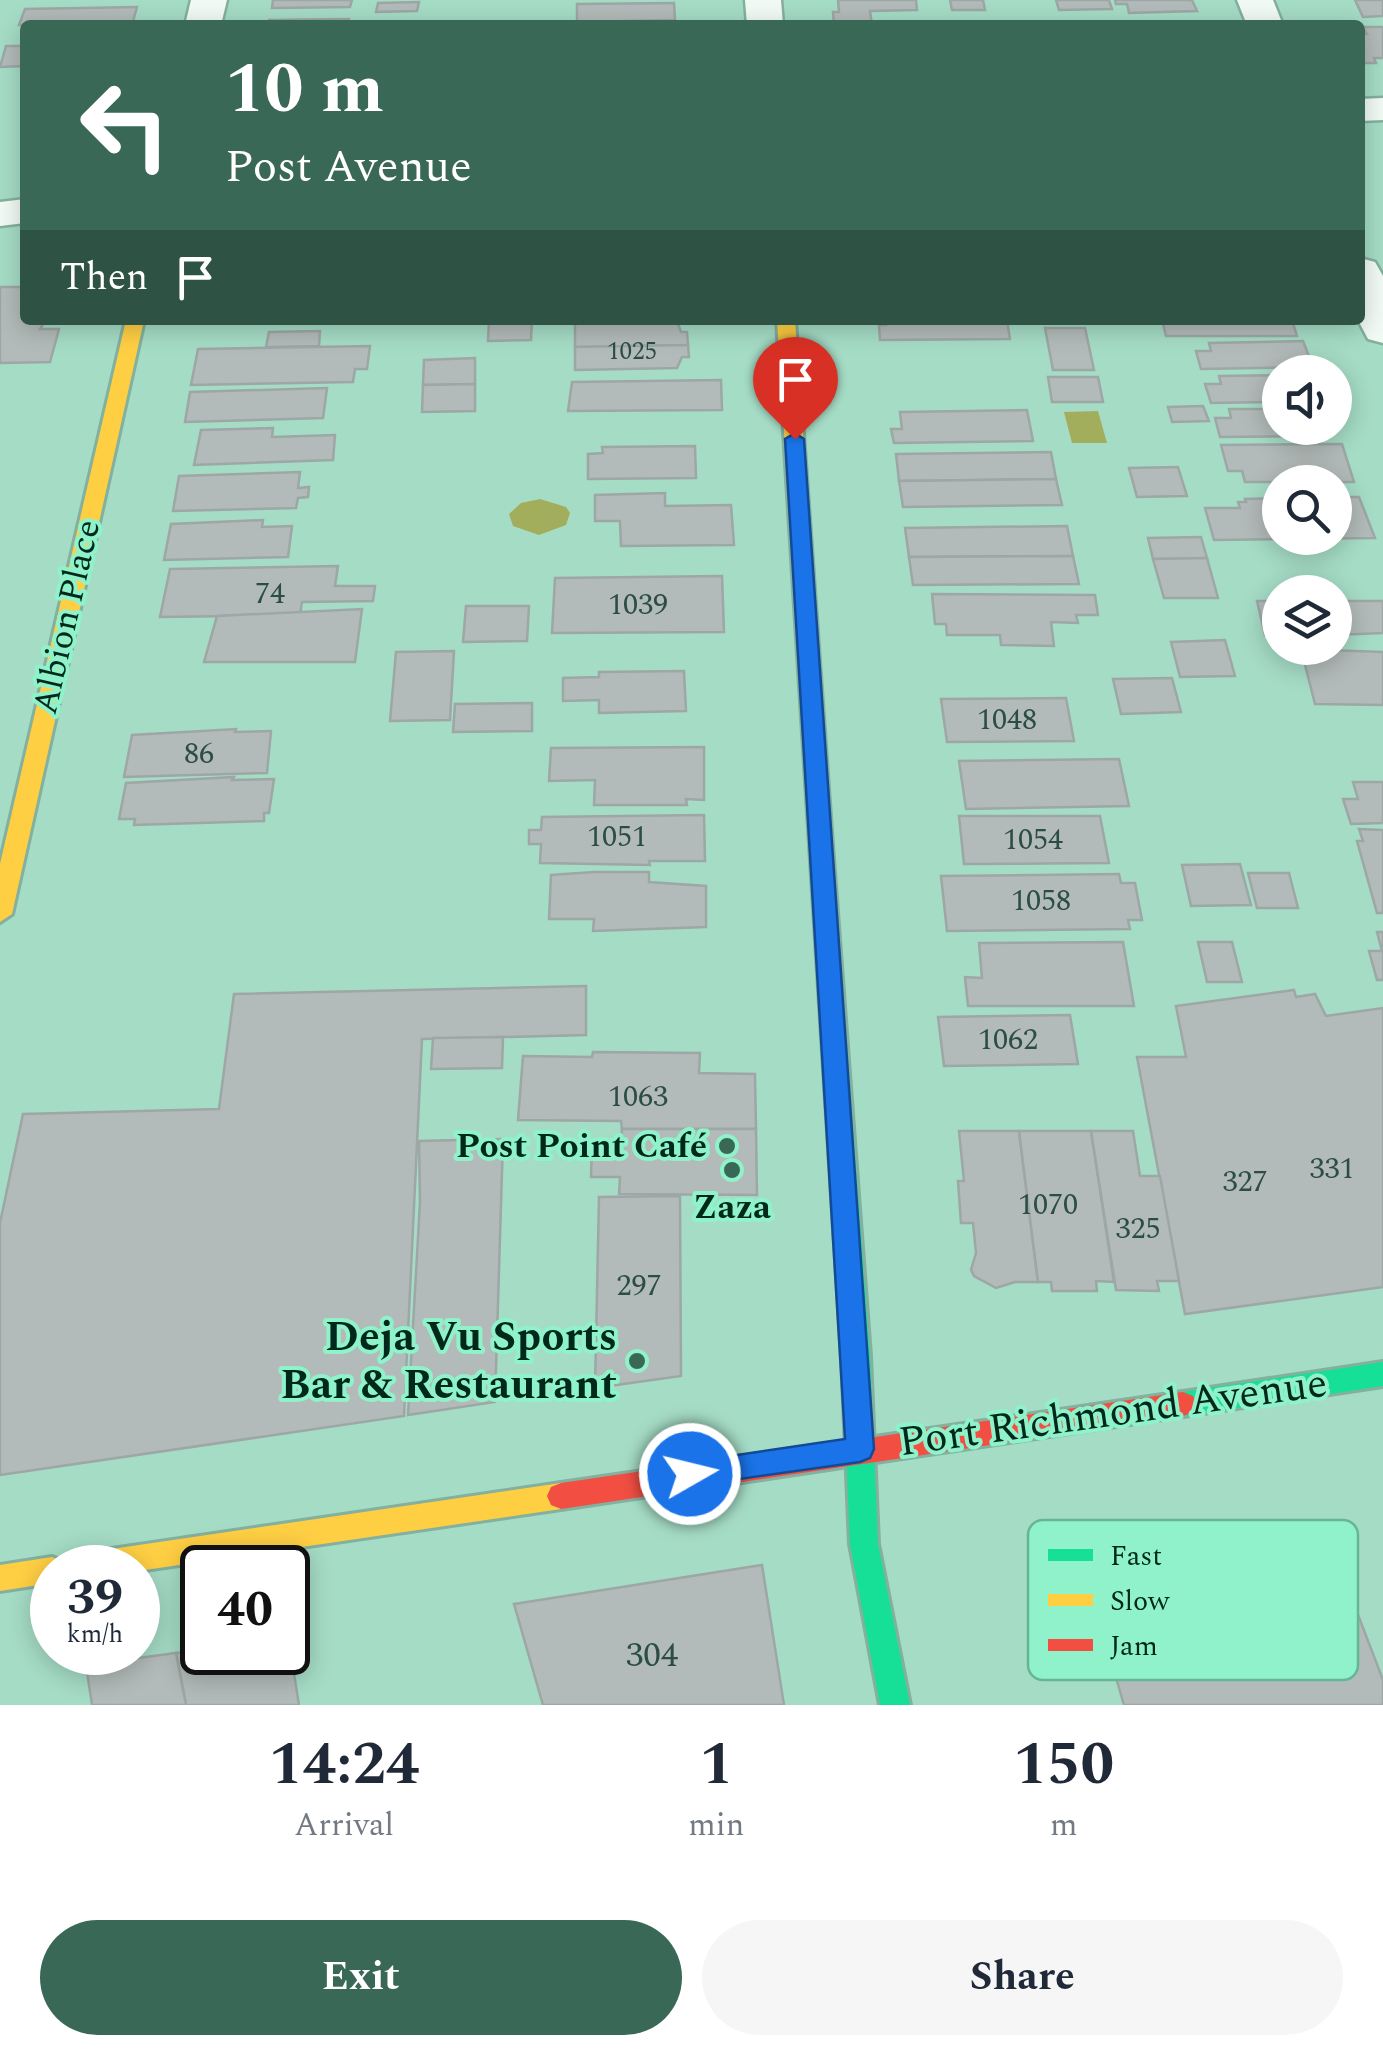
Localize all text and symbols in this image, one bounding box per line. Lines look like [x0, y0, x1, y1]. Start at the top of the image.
text: 10 m [225, 37, 384, 143]
icon: left [60, 60, 190, 190]
text: Post Avenue [225, 133, 472, 202]
text: Then [60, 249, 148, 307]
icon: arrive [168, 250, 223, 305]
house number: 1025 [607, 333, 657, 371]
pin [753, 337, 838, 440]
icon: arrive [768, 352, 823, 407]
map controls [1262, 355, 1352, 665]
button: sound [1262, 355, 1352, 445]
button: search [1262, 465, 1352, 555]
street label: Albion Place [19, 514, 115, 720]
house number: 74 [255, 571, 285, 617]
button: layers [1262, 575, 1352, 665]
house number: 1039 [608, 582, 668, 628]
house number: 1048 [977, 697, 1037, 743]
house number: 86 [184, 731, 214, 777]
house number: 1051 [587, 814, 647, 860]
house number: 1054 [1003, 817, 1063, 863]
house number: 1058 [1011, 878, 1071, 924]
house number: 1062 [978, 1017, 1038, 1063]
house number: 1063 [608, 1074, 668, 1120]
place label: Post Point Café [456, 1120, 707, 1173]
marker: Post Point Café [716, 1135, 738, 1157]
house number: 331 [1310, 1146, 1355, 1192]
marker: Zaza [721, 1159, 743, 1181]
house number: 327 [1223, 1159, 1268, 1205]
place label: Zaza [693, 1181, 771, 1234]
house number: 1070 [1018, 1182, 1078, 1228]
house number: 325 [1116, 1206, 1161, 1252]
house number: 297 [617, 1263, 662, 1309]
place label: Deja Vu Sports Bar & Restaurant [280, 1306, 617, 1417]
marker: Deja Vu Sports Bar & Restaurant [626, 1350, 648, 1372]
street label: Port Richmond Avenue [895, 1352, 1331, 1474]
position arrow [638, 1422, 742, 1526]
legend [1028, 1520, 1358, 1680]
text: Fast [1110, 1535, 1162, 1578]
speed limit sign: 40 [180, 1545, 310, 1675]
text: 39 [67, 1560, 123, 1636]
text: Slow [1110, 1580, 1170, 1623]
text: km/h [67, 1616, 123, 1654]
text: Jam [1110, 1625, 1158, 1668]
house number: 304 [626, 1629, 679, 1682]
text: 14:24 [269, 1719, 420, 1811]
text: 1 [700, 1719, 733, 1811]
text: 150 [1013, 1719, 1114, 1811]
text: Arrival [294, 1801, 394, 1850]
text: min [688, 1801, 744, 1850]
text: m [1050, 1801, 1077, 1850]
button: Exit [40, 1920, 682, 2035]
button: Share [702, 1920, 1343, 2035]

